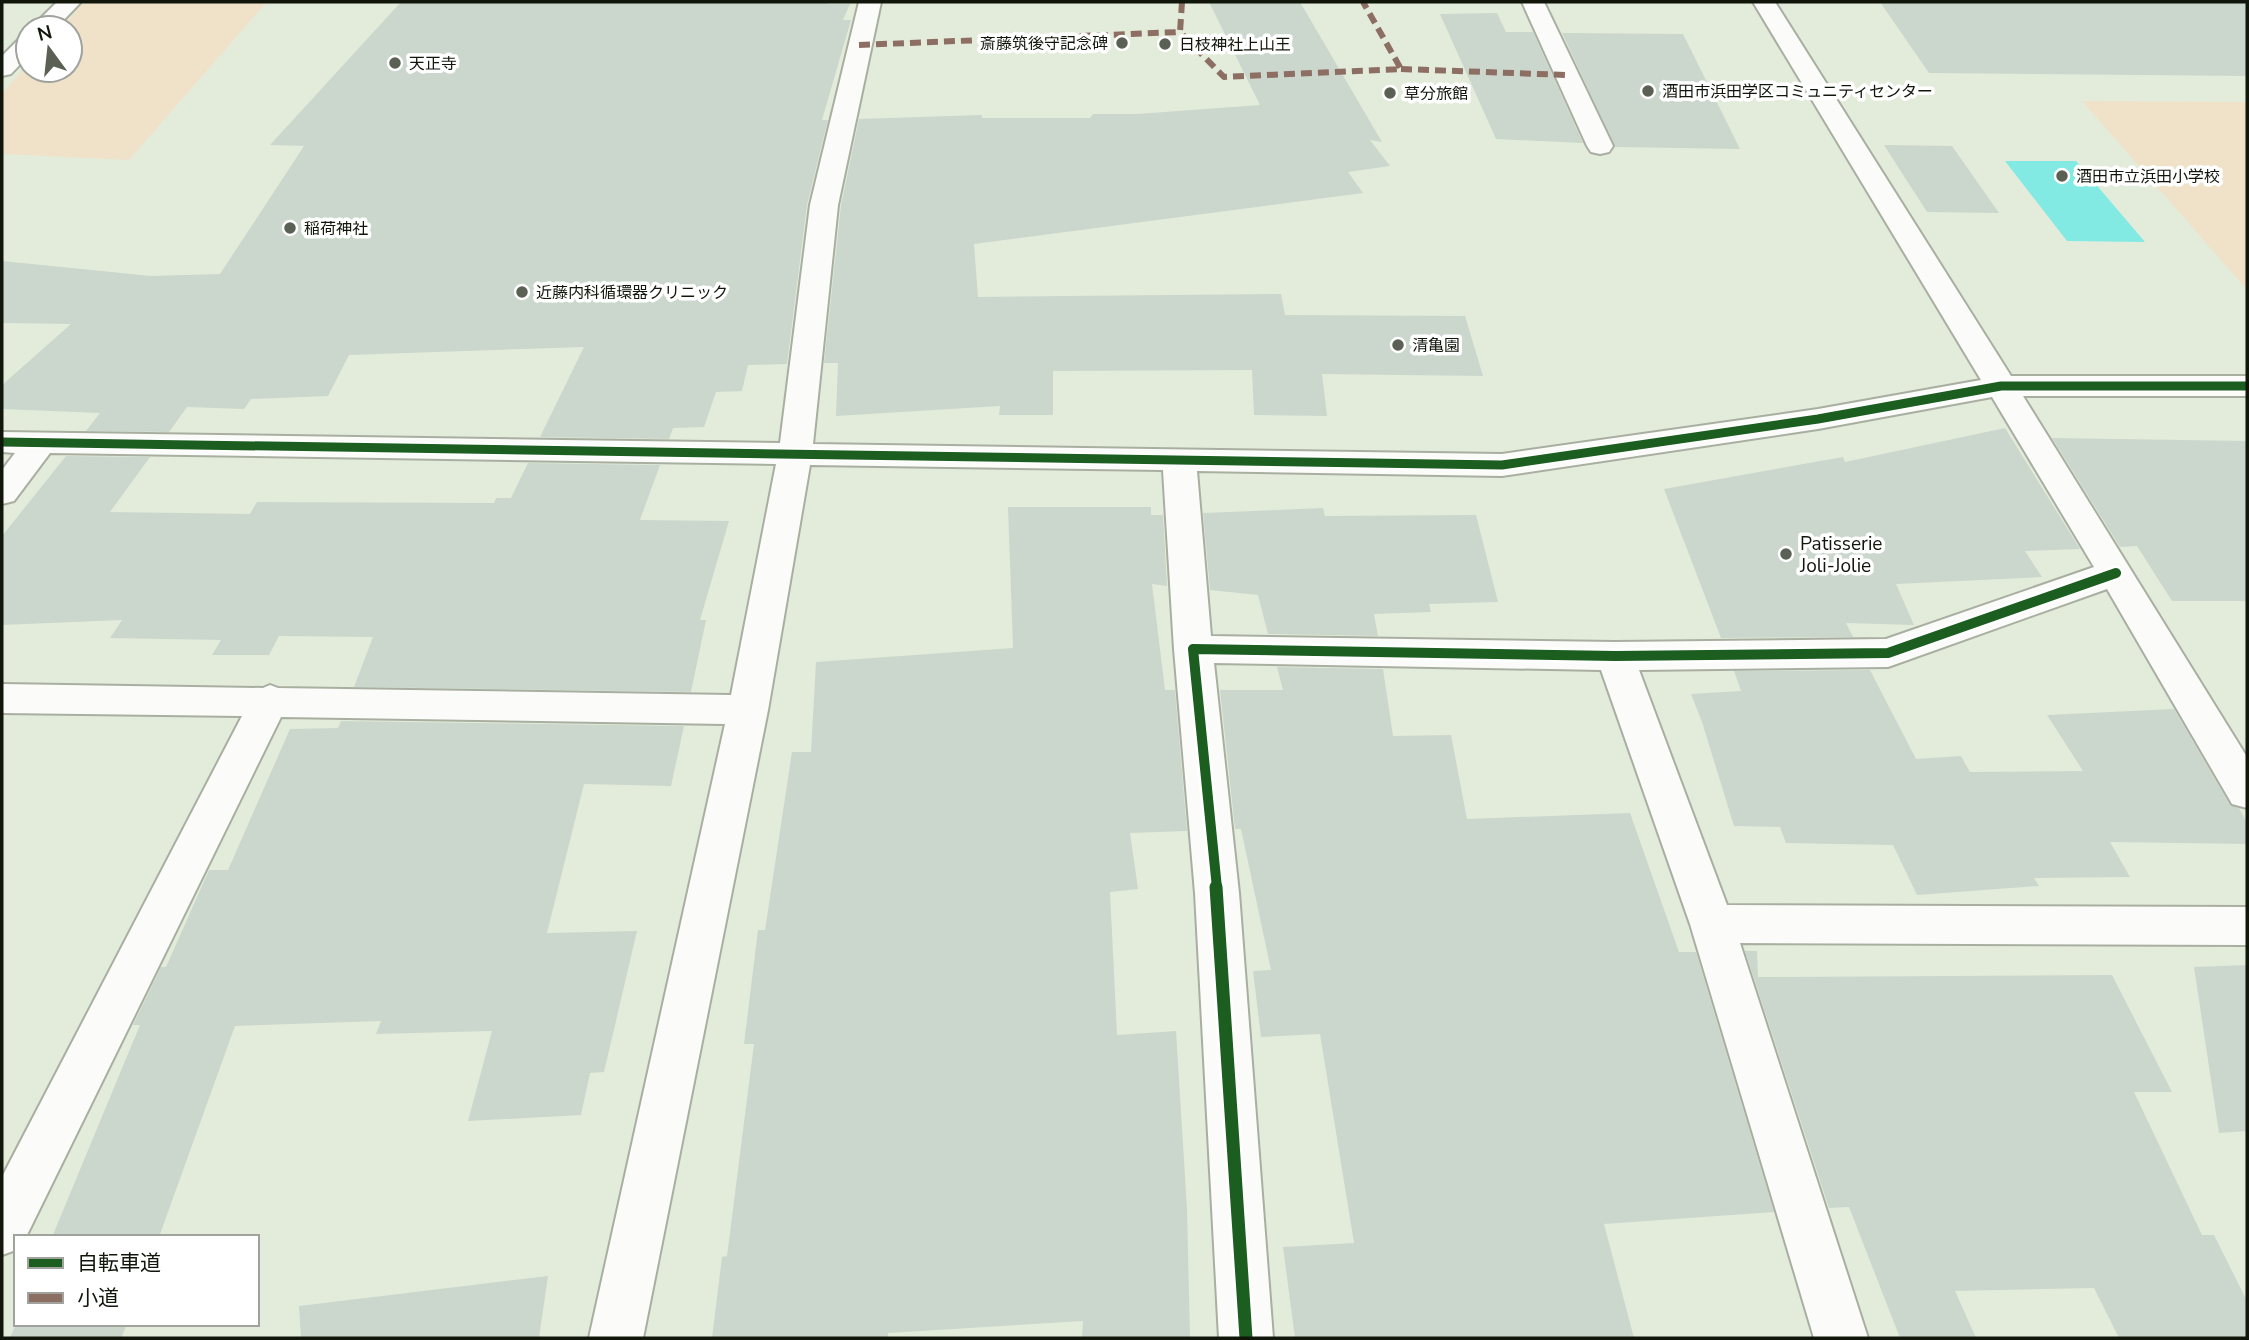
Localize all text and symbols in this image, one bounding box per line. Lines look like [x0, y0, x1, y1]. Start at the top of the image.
north arrow [14, 14, 84, 84]
text: N [35, 19, 55, 48]
place label: 斎藤筑後守記念碑 [980, 33, 1108, 55]
place label: 日枝神社上山王 [1179, 34, 1291, 56]
marker: 斎藤筑後守記念碑 [1114, 35, 1130, 51]
marker: 日枝神社上山王 [1157, 36, 1173, 52]
place label: 天正寺 [409, 53, 457, 75]
marker: 天正寺 [387, 55, 403, 71]
place label: 酒田市浜田学区コミュニティセンター [1662, 81, 1933, 103]
place label: 草分旅館 [1404, 83, 1468, 105]
marker: 酒田市浜田学区コミュニティセンター [1640, 83, 1656, 99]
marker: 草分旅館 [1382, 85, 1398, 101]
place label: 酒田市立浜田小学校 [2076, 166, 2220, 188]
marker: 酒田市立浜田小学校 [2054, 168, 2070, 184]
place label: 稲荷神社 [304, 218, 368, 240]
marker: 稲荷神社 [282, 220, 298, 236]
place label: 近藤内科循環器クリニック [536, 282, 728, 304]
marker: 近藤内科循環器クリニック [514, 284, 530, 300]
place label: 清亀園 [1412, 335, 1460, 357]
marker: 清亀園 [1390, 337, 1406, 353]
place label: Patisserie Joli-Jolie [1799, 531, 1882, 579]
marker: Patisserie Joli-Jolie [1778, 546, 1794, 562]
legend [14, 1235, 259, 1326]
text: 自転車道 [77, 1249, 161, 1277]
text: 小道 [77, 1284, 119, 1312]

